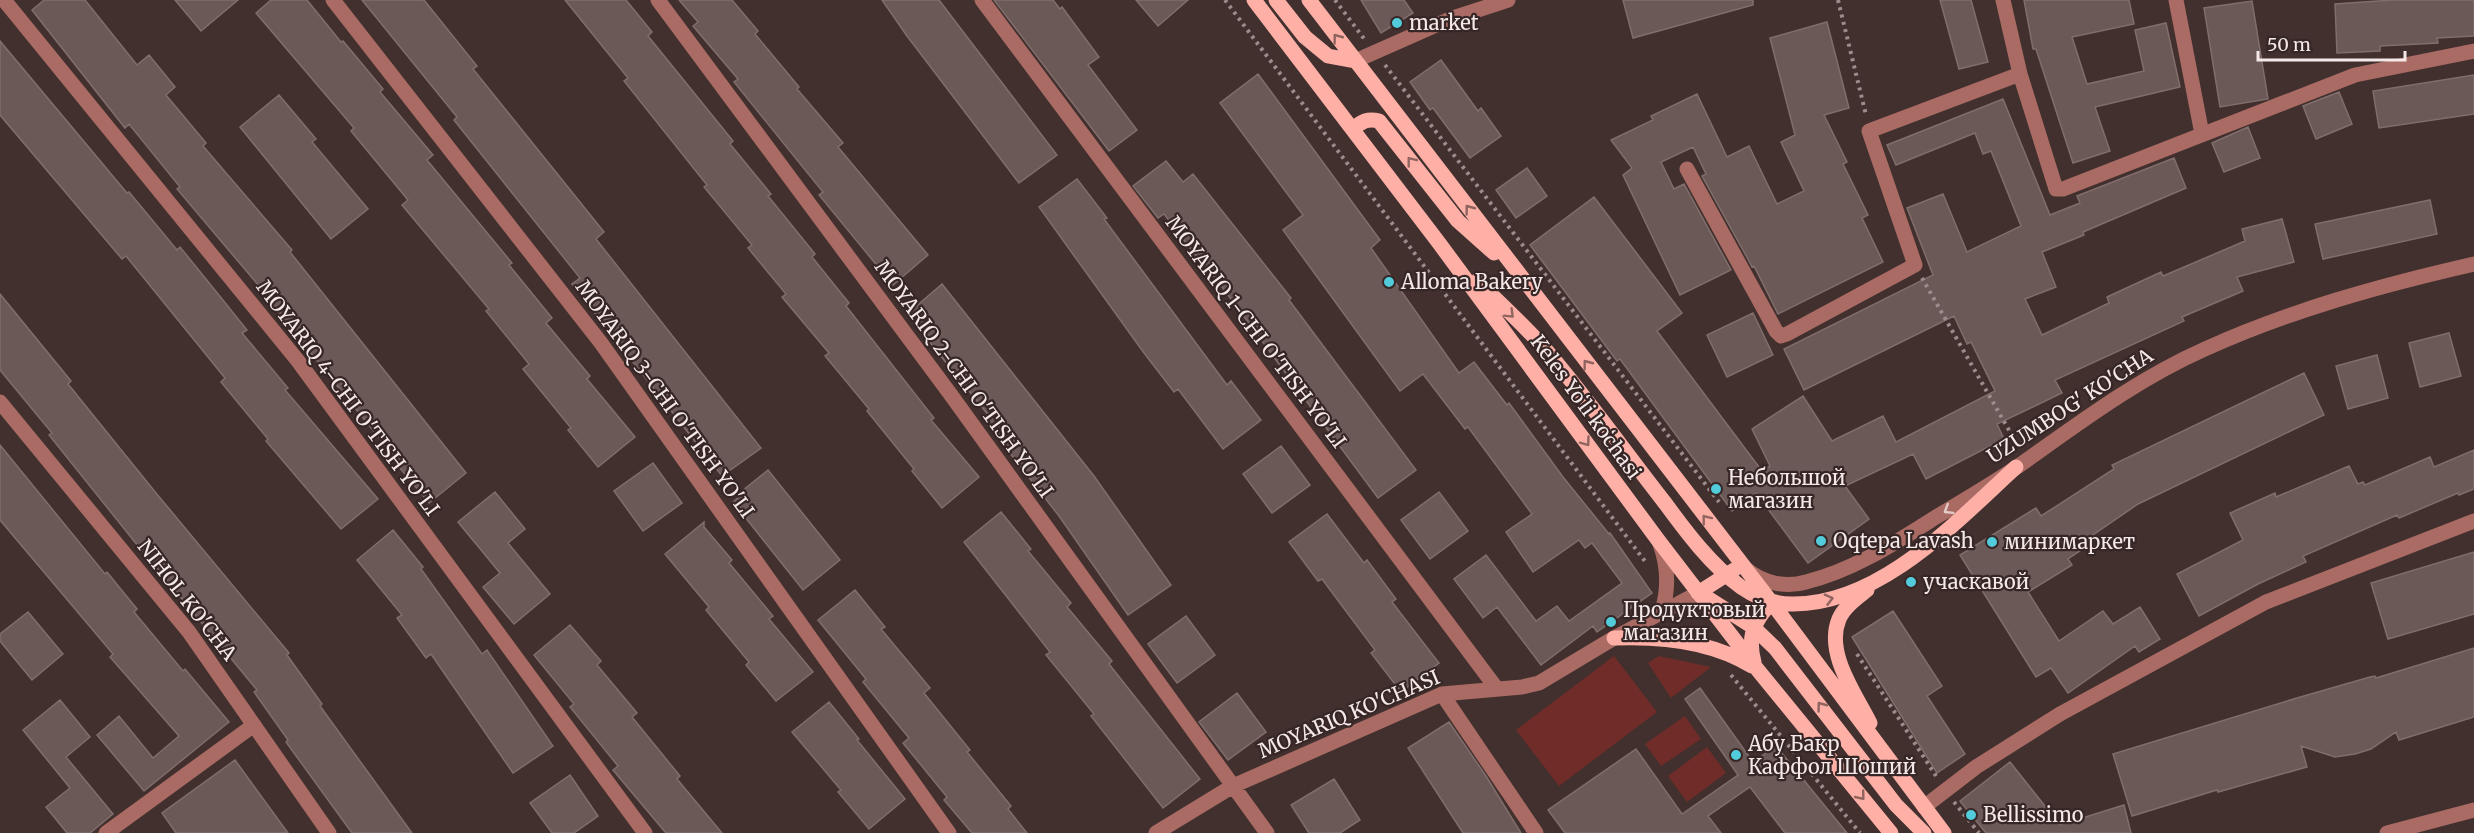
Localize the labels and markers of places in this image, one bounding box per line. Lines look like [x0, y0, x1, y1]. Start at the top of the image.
place label: market [1409, 10, 1479, 35]
marker: market [1390, 16, 1404, 30]
place label: Alloma Bakery [1400, 269, 1543, 294]
marker: Alloma Bakery [1382, 275, 1396, 289]
place label: Небольшой магазин [1728, 465, 1846, 513]
marker: Небольшой магазин [1709, 482, 1723, 496]
place label: Oqtepa Lavash [1833, 528, 1974, 553]
place label: минимаркет [2004, 529, 2135, 554]
marker: Oqtepa Lavash [1814, 534, 1828, 548]
marker: минимаркет [1985, 535, 1999, 549]
place label: учаскавой [1923, 569, 2029, 594]
marker: учаскавой [1904, 575, 1918, 589]
place label: Продуктовый магазин [1623, 597, 1765, 645]
marker: Продуктовый магазин [1604, 615, 1618, 629]
place label: Абу Бакр Каффол Шоший [1747, 731, 1917, 779]
marker: Абу Бакр Каффол Шоший [1729, 748, 1743, 762]
place label: Bellissimo [1983, 802, 2084, 827]
marker: Bellissimo [1964, 808, 1978, 822]

